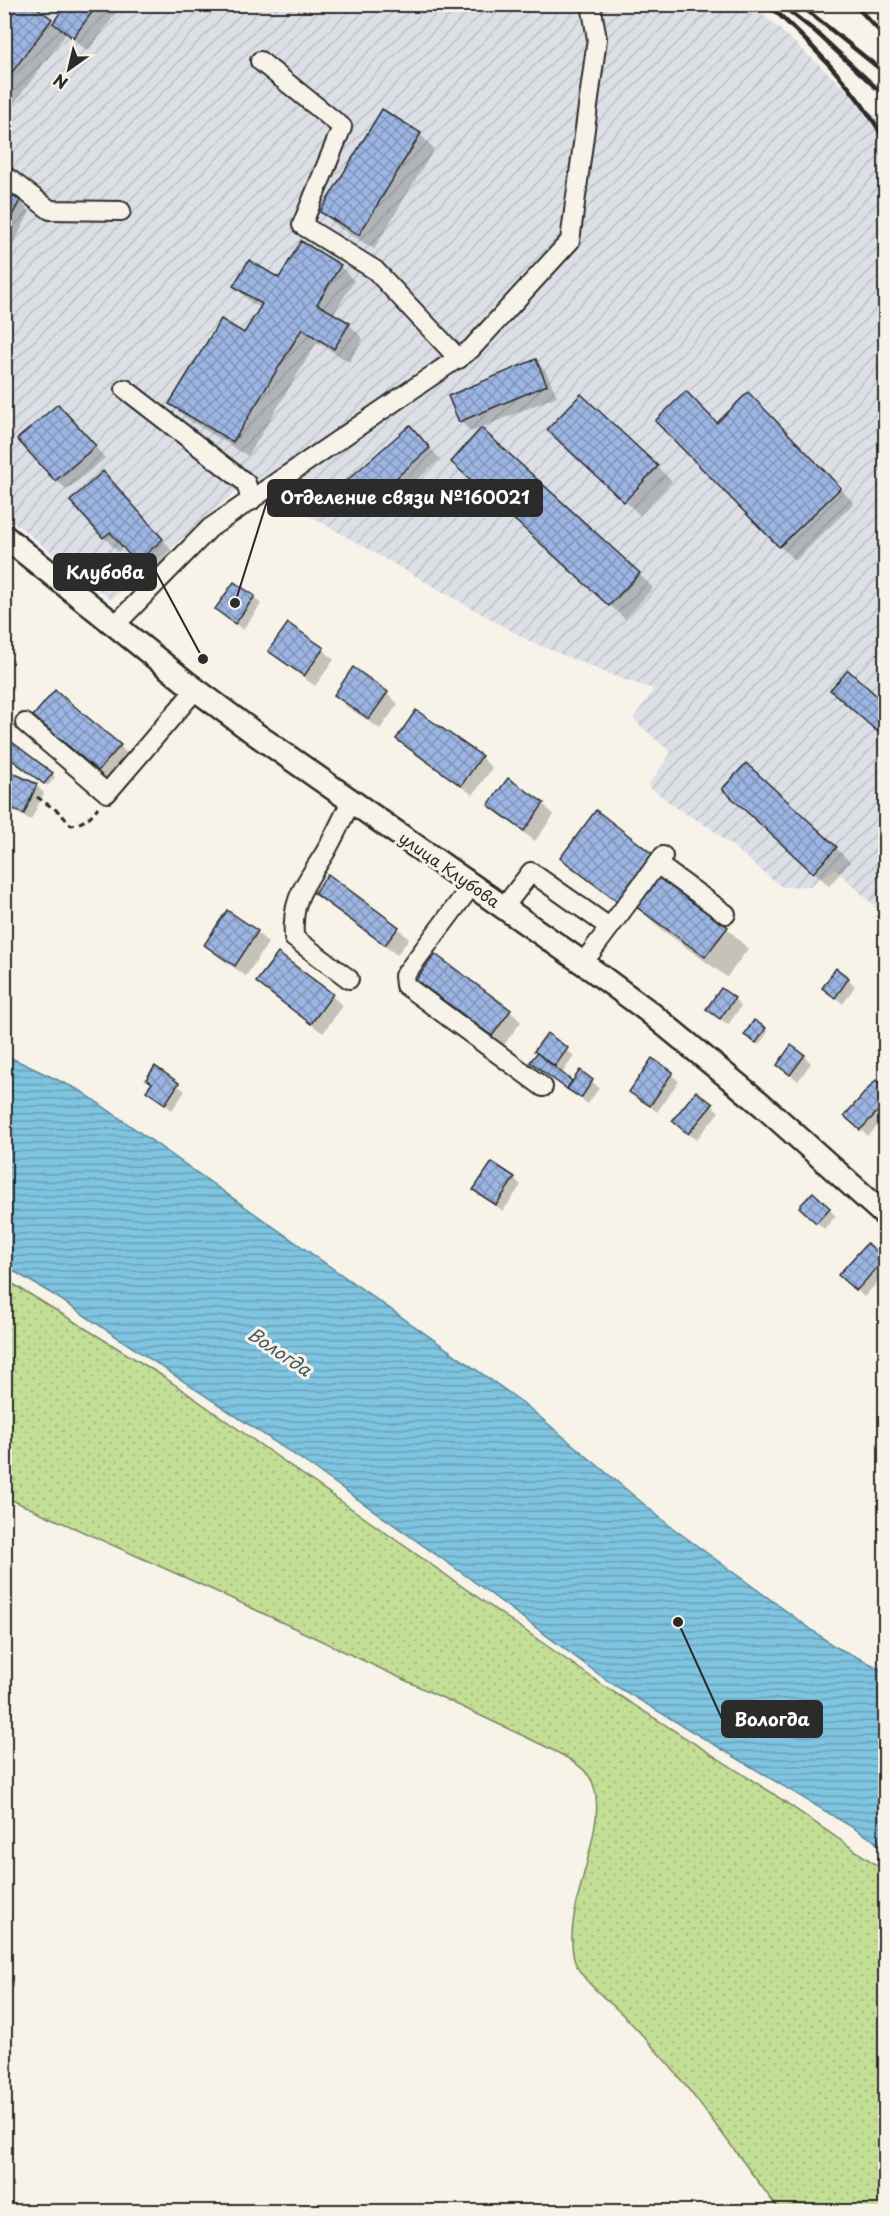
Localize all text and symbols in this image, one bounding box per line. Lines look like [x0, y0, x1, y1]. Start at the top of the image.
north arrow [39, 39, 99, 99]
text: N [48, 69, 72, 96]
callout: Отделение связи №160021 [268, 480, 542, 516]
text: Отделение связи №160021 [280, 483, 530, 510]
callout: Клубова [54, 554, 156, 590]
text: Клубова [66, 558, 144, 585]
street label: улица Клубова [395, 825, 505, 913]
water label: Вологда [243, 1320, 318, 1383]
callout: Вологда [722, 1701, 822, 1737]
text: Вологда [734, 1705, 810, 1732]

